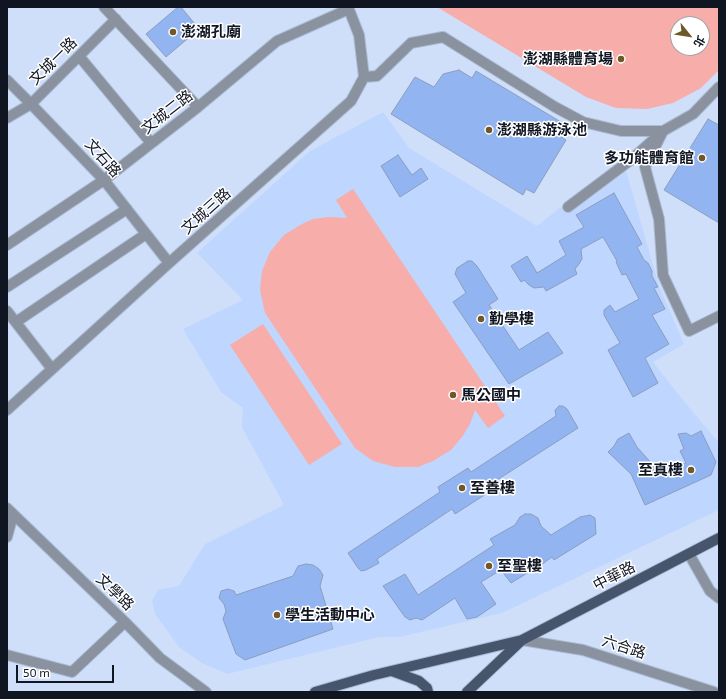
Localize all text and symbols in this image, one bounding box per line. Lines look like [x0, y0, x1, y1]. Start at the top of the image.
north arrow [670, 16, 710, 56]
place label: 澎湖孔廟 [181, 23, 241, 41]
marker: 澎湖孔廟 [168, 27, 178, 37]
street label: 文城一路 [25, 33, 81, 89]
text: 北 [692, 34, 708, 50]
place label: 澎湖縣體育場 [523, 50, 613, 68]
marker: 澎湖縣體育場 [616, 54, 626, 64]
street label: 文城二路 [138, 86, 196, 138]
place label: 澎湖縣游泳池 [497, 121, 587, 139]
marker: 澎湖縣游泳池 [484, 125, 494, 135]
street label: 文石路 [81, 135, 125, 181]
place label: 多功能體育館 [604, 149, 694, 167]
marker: 多功能體育館 [697, 153, 707, 163]
street label: 文城三路 [178, 184, 234, 238]
place label: 勤學樓 [489, 310, 534, 328]
marker: 勤學樓 [476, 314, 486, 324]
place label: 馬公國中 [461, 386, 521, 404]
marker: 馬公國中 [448, 390, 458, 400]
place label: 至真樓 [638, 461, 683, 479]
marker: 至真樓 [686, 465, 696, 475]
place label: 至善樓 [470, 479, 515, 497]
marker: 至善樓 [457, 483, 467, 493]
place label: 至聖樓 [497, 557, 542, 575]
street label: 中華路 [590, 558, 638, 594]
marker: 至聖樓 [484, 561, 494, 571]
street label: 文學路 [93, 570, 137, 614]
place label: 學生活動中心 [285, 606, 375, 624]
marker: 學生活動中心 [272, 610, 282, 620]
street label: 六合路 [600, 631, 648, 663]
scale bar [18, 657, 116, 683]
text: 50 m [23, 665, 50, 679]

